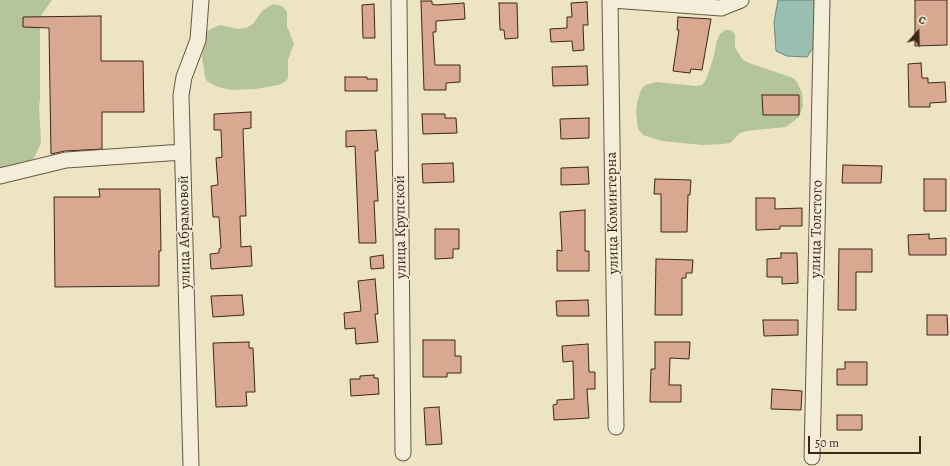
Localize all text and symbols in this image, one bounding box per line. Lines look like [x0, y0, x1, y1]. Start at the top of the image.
north arrow [898, 12, 938, 52]
text: С [917, 12, 928, 28]
street label: улица Коминтерна [603, 152, 623, 274]
street label: улица Абрамовой [175, 175, 195, 289]
street label: улица Крупской [391, 175, 411, 279]
street label: улица Толстого [807, 180, 827, 278]
scale bar [810, 428, 923, 454]
text: 50 m [815, 435, 839, 451]

